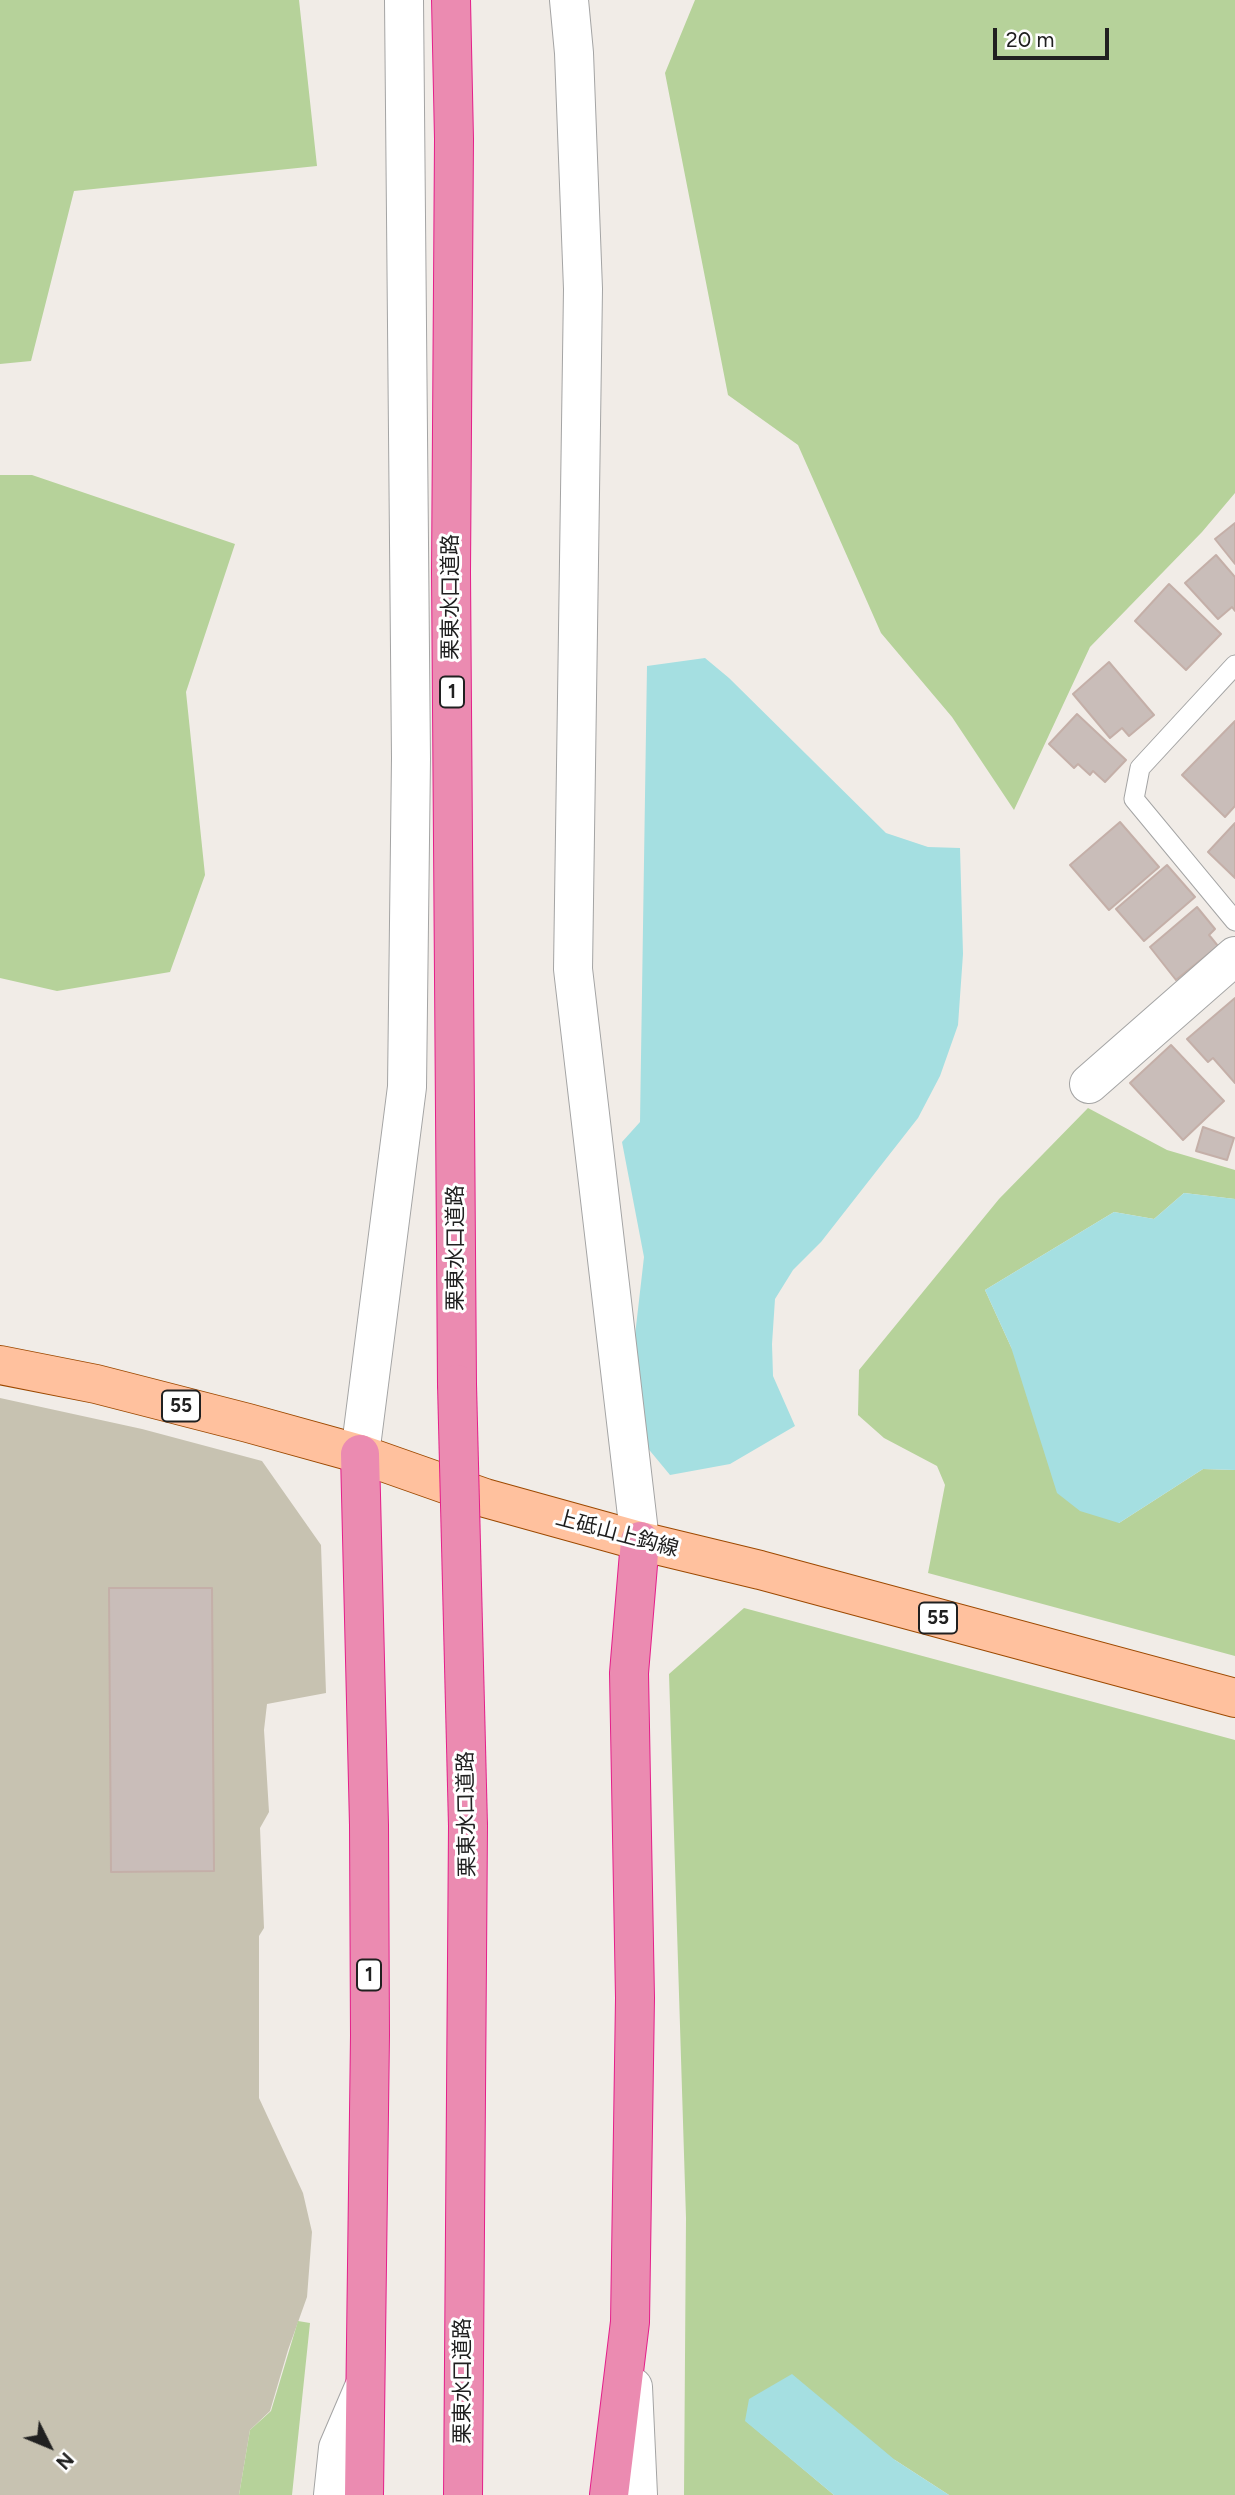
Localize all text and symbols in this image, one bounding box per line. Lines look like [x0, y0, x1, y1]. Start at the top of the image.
scale bar [997, 14, 1112, 58]
text: 20 m [1006, 27, 1054, 52]
street label: 栗東水口道路 [438, 534, 464, 660]
road number: 1 [440, 677, 464, 708]
street label: 栗東水口道路 [443, 1185, 469, 1311]
road number: 55 [162, 1390, 200, 1422]
street label: 上砥山上鈎線 [553, 1506, 681, 1562]
road number: 55 [919, 1602, 957, 1634]
street label: 栗東水口道路 [453, 1751, 481, 1877]
road number: 1 [357, 1960, 381, 1991]
street label: 栗東水口道路 [450, 2318, 476, 2444]
north arrow [14, 2411, 84, 2481]
text: N [51, 2447, 78, 2474]

